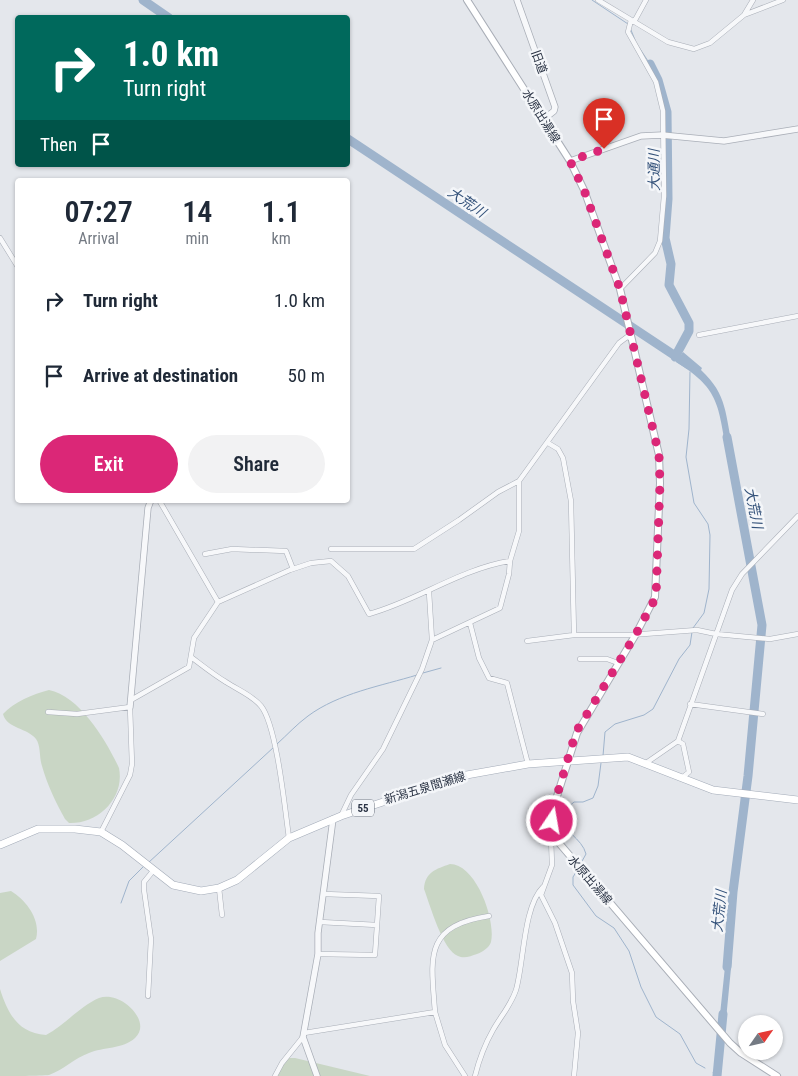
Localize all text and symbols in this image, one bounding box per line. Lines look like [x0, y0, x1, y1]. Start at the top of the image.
text: 1.0 km [123, 34, 219, 75]
icon: right [40, 35, 105, 100]
street label: 旧道 [528, 48, 550, 76]
text: Turn right [123, 76, 206, 101]
street label: 水原出湯線 [519, 87, 563, 145]
pin [583, 98, 625, 149]
icon: arrive [590, 105, 618, 133]
icon: arrive [87, 130, 115, 158]
text: Then [40, 133, 77, 156]
water label: 大通川 [646, 147, 662, 191]
water label: 大荒川 [445, 184, 491, 221]
text: 07:27 [64, 194, 133, 229]
text: 14 [182, 194, 212, 229]
text: 1.1 [262, 194, 301, 229]
text: Arrival [78, 229, 119, 248]
text: min [186, 229, 209, 248]
text: km [272, 229, 291, 248]
icon: right [40, 287, 68, 315]
text: Turn right [83, 289, 158, 312]
text: 1.0 km [274, 289, 325, 312]
icon: arrive [40, 362, 68, 390]
text: Arrive at destination [83, 364, 238, 387]
text: 50 m [288, 364, 325, 387]
button: Exit [40, 435, 178, 493]
button: Share [188, 435, 325, 493]
water label: 大荒川 [742, 486, 766, 532]
street label: 新潟五泉間瀬線 [383, 769, 467, 807]
position arrow [525, 794, 577, 846]
road number: 55 [352, 800, 374, 816]
street label: 水原出湯線 [565, 853, 615, 907]
water label: 大荒川 [709, 887, 729, 933]
north arrow [738, 1015, 782, 1060]
map controls [738, 1015, 783, 1060]

